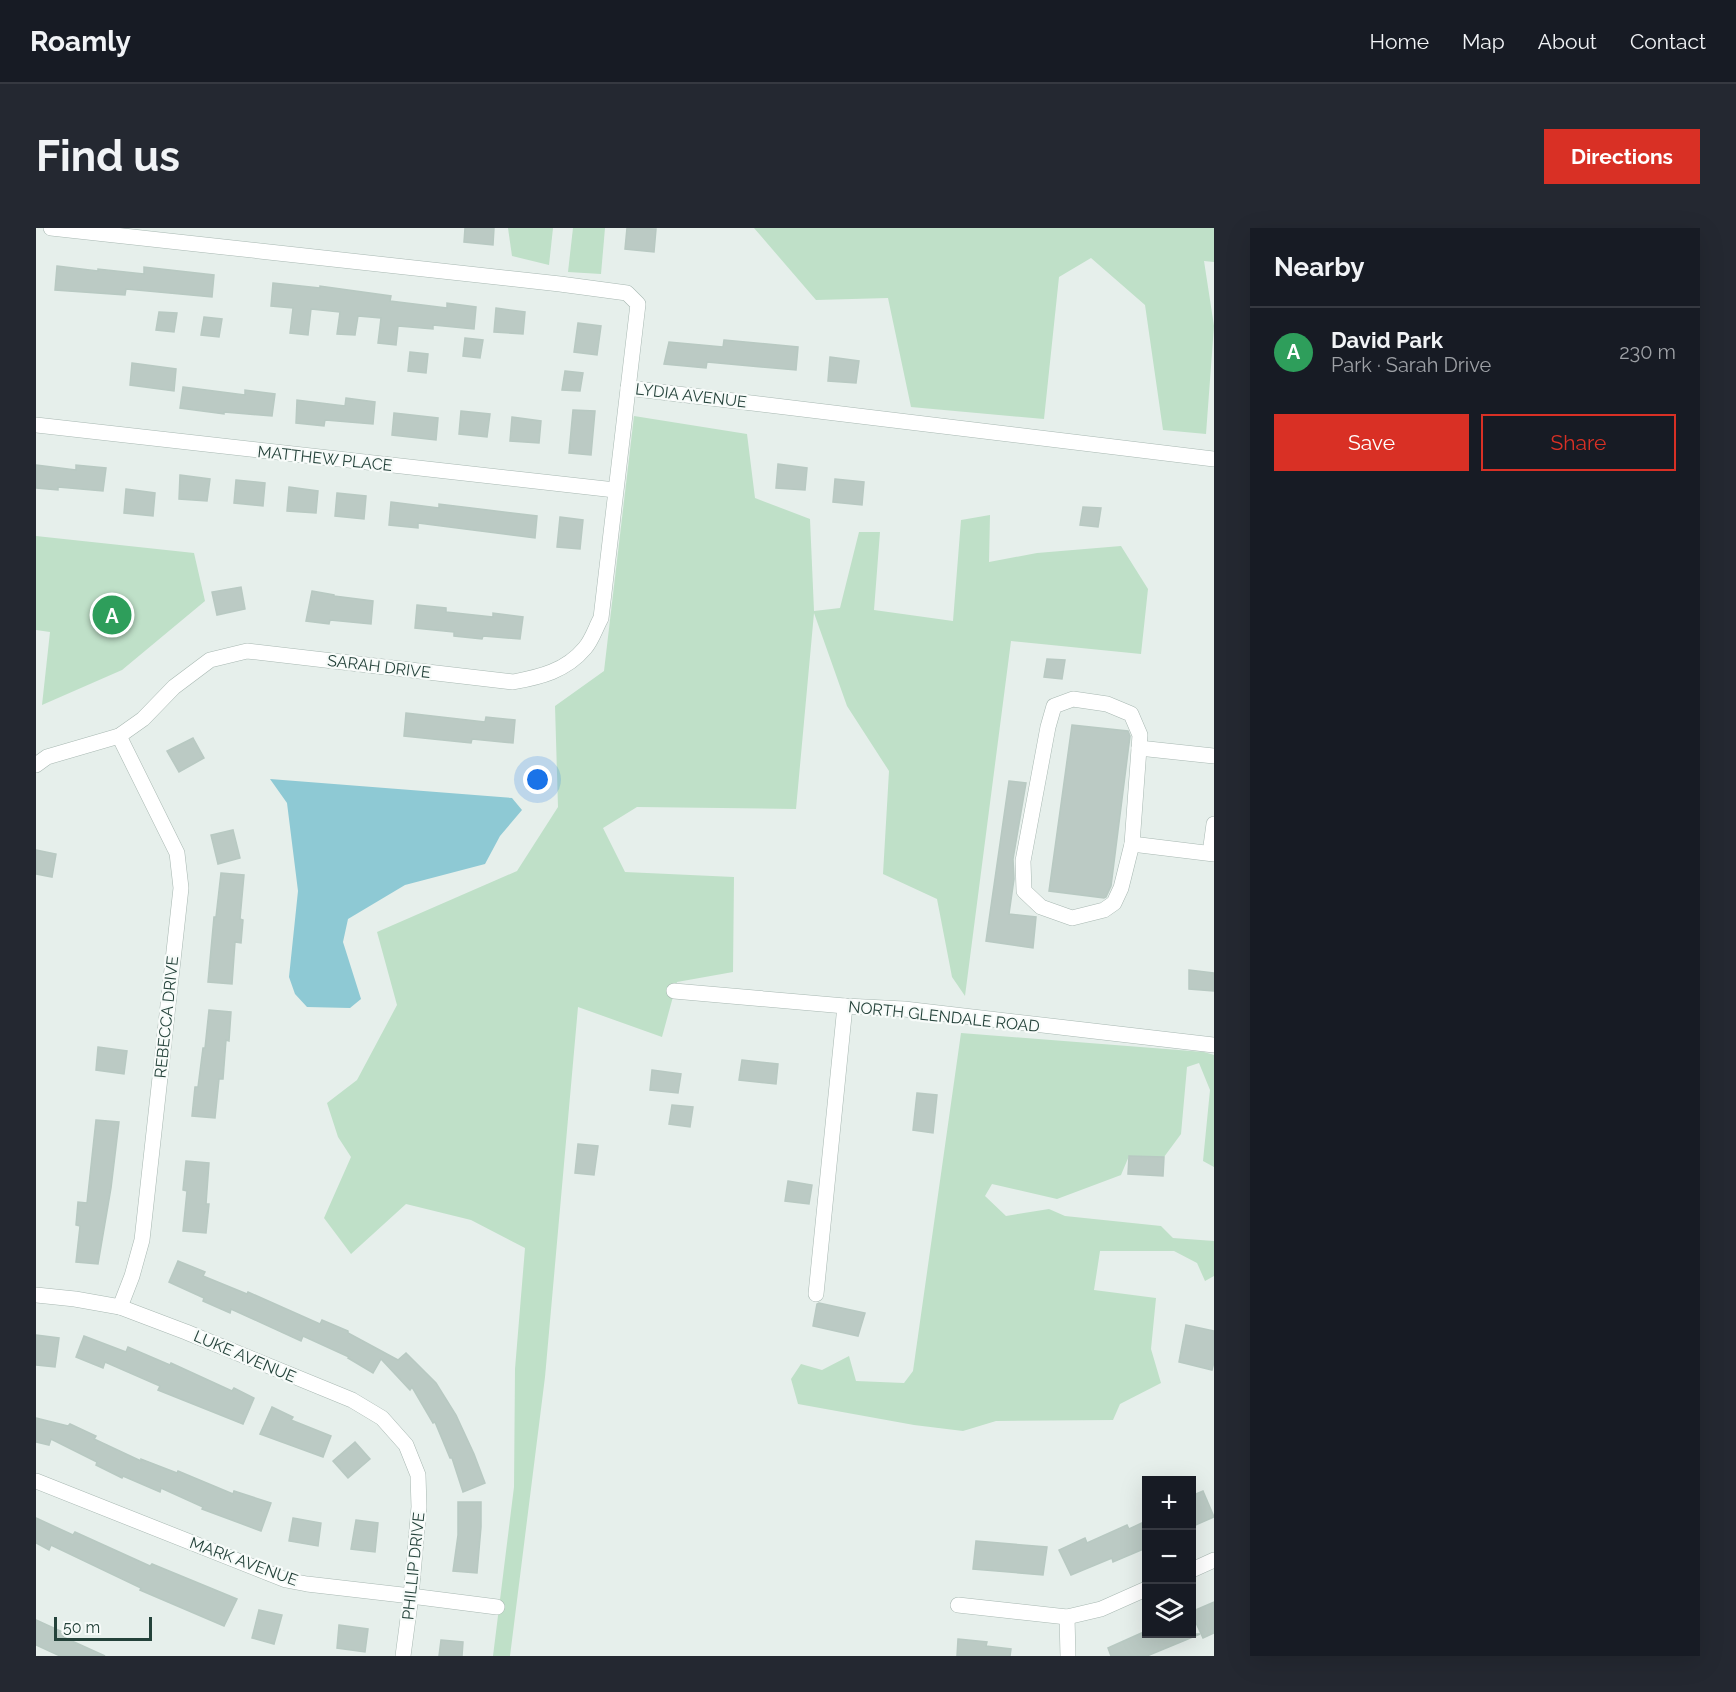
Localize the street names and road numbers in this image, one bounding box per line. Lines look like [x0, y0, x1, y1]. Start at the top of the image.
street label: LYDIA AVENUE [634, 379, 748, 412]
street label: MATTHEW PLACE [257, 442, 394, 475]
street label: SARAH DRIVE [326, 651, 432, 682]
street label: REBECCA DRIVE [151, 955, 182, 1079]
street label: NORTH GLENDALE ROAD [847, 997, 1041, 1036]
street label: LUKE AVENUE [191, 1326, 299, 1387]
street label: PHILLIP DRIVE [398, 1511, 429, 1621]
street label: MARK AVENUE [187, 1533, 301, 1590]

